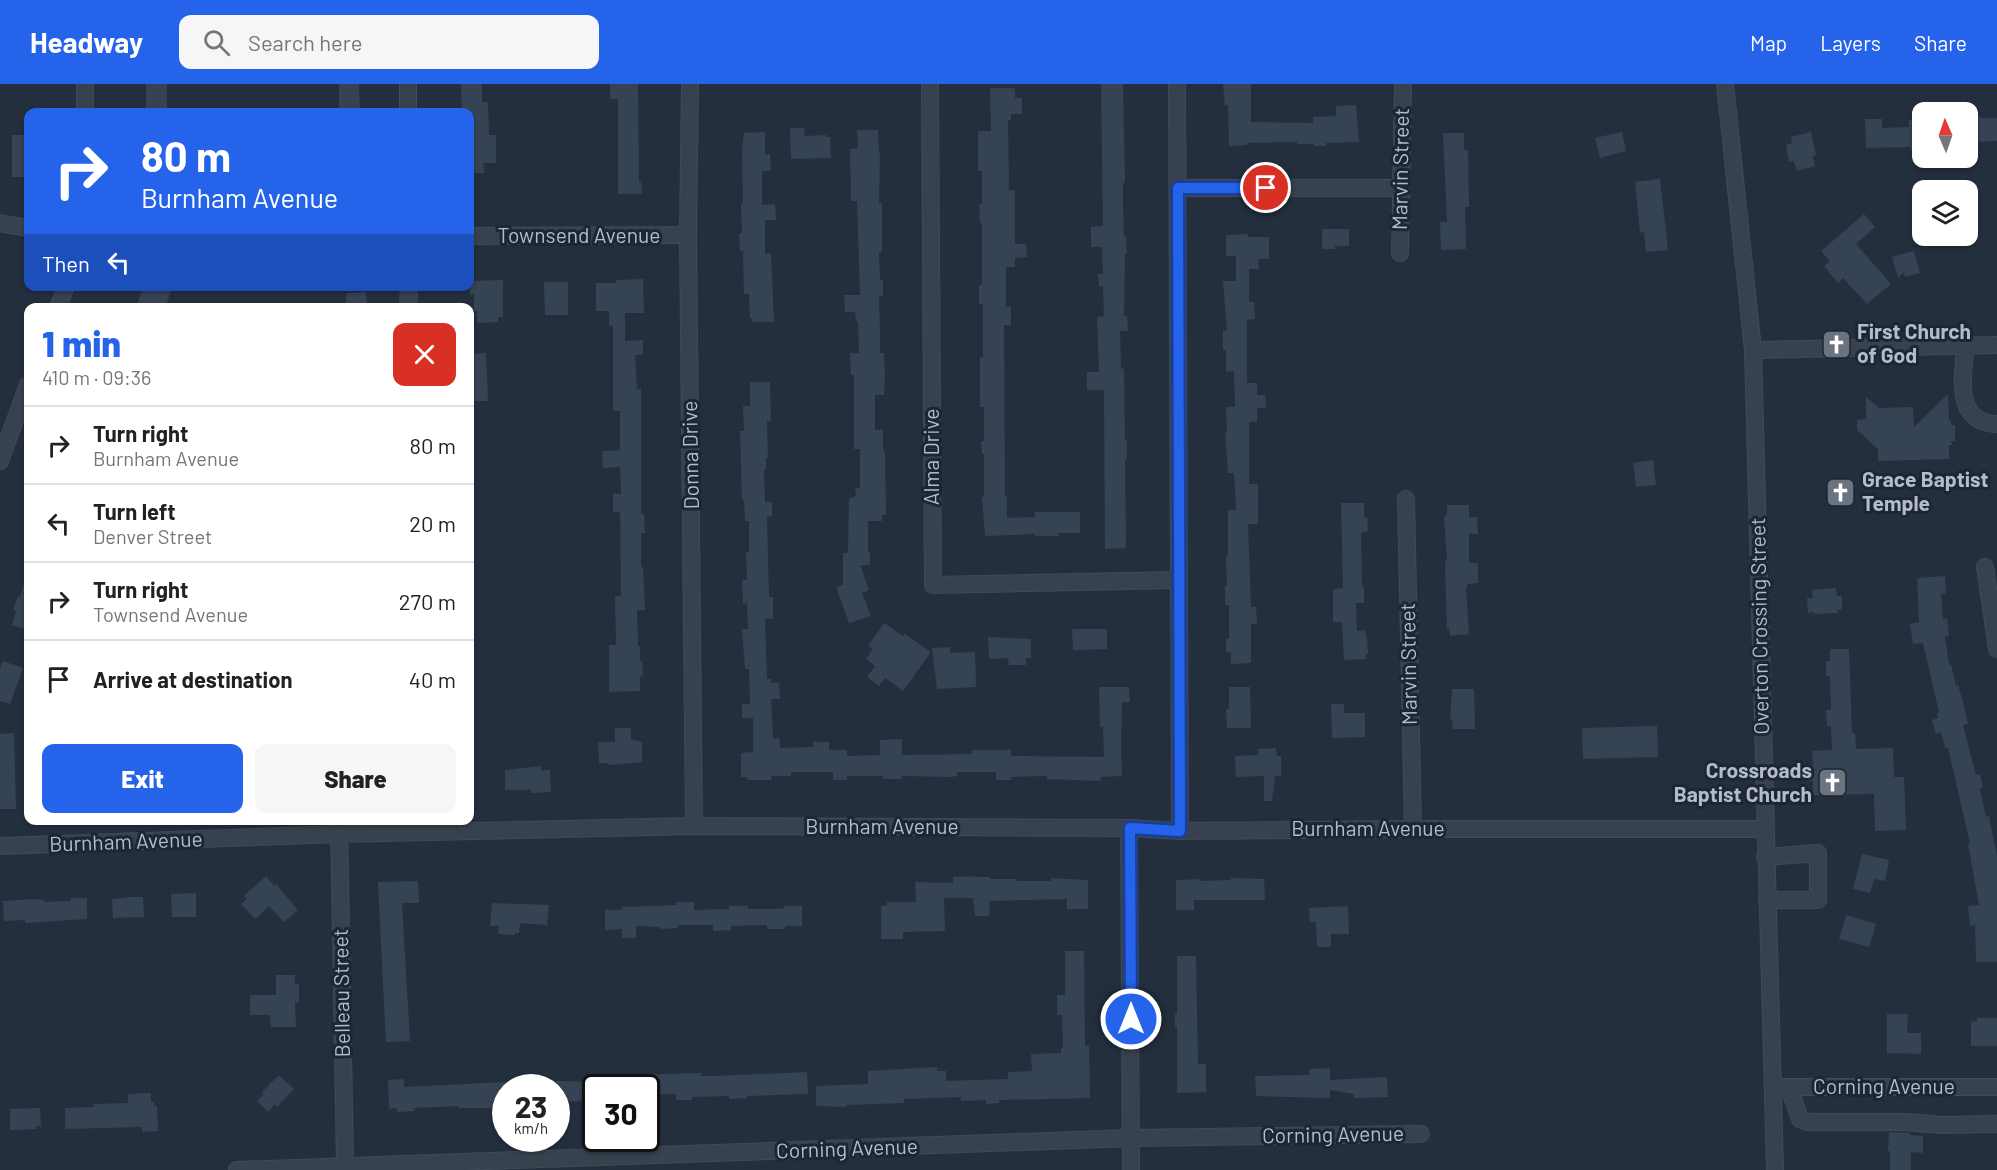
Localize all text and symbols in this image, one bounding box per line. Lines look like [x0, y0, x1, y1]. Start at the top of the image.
search box [179, 15, 599, 69]
text: Headway [30, 25, 143, 59]
icon: search [200, 26, 233, 59]
text: Search here [248, 29, 362, 55]
text: Map [1750, 30, 1787, 55]
text: Layers [1820, 30, 1881, 55]
text: Share [1914, 30, 1967, 55]
north arrow [1912, 102, 1978, 168]
map controls [1912, 102, 1978, 246]
street label: Marvin Street [1386, 108, 1413, 230]
text: 80 m [141, 130, 231, 180]
icon: right [42, 132, 120, 210]
pin [1240, 162, 1291, 213]
icon: arrive [1249, 171, 1282, 204]
button: layers [1912, 180, 1978, 246]
text: Burnham Avenue [141, 181, 338, 213]
street label: Townsend Avenue [498, 222, 660, 247]
icon: left [102, 246, 135, 279]
text: Then [42, 250, 90, 276]
place label: First Church of God [1857, 318, 1971, 367]
text: 1 min [42, 321, 121, 364]
button: close [393, 323, 456, 386]
church icon: First Church of God [1820, 328, 1852, 360]
text: 410 m · 09:36 [42, 365, 151, 389]
street label: Donna Drive [676, 400, 703, 510]
street label: Alma Drive [918, 409, 943, 505]
text: Turn right [93, 420, 188, 446]
icon: right [42, 429, 75, 462]
text: 80 m [410, 432, 456, 458]
text: Burnham Avenue [93, 446, 239, 470]
place label: Grace Baptist Temple [1862, 466, 1989, 515]
church icon: Grace Baptist Temple [1825, 476, 1857, 508]
text: Turn left [93, 498, 176, 524]
icon: left [42, 507, 75, 540]
text: 20 m [409, 510, 456, 536]
street label: Overton Crossing Street [1744, 517, 1773, 735]
text: Denver Street [93, 524, 212, 548]
text: Turn right [93, 576, 188, 602]
icon: right [42, 585, 75, 618]
text: 270 m [399, 588, 456, 614]
text: Townsend Avenue [93, 602, 248, 626]
street label: Marvin Street [1394, 603, 1421, 725]
icon: arrive [42, 663, 75, 696]
text: Arrive at destination [93, 666, 292, 692]
text: 40 m [409, 666, 456, 692]
button: Exit [42, 744, 243, 813]
button: Share [255, 744, 456, 813]
place label: Crossroads Baptist Church [1674, 757, 1812, 806]
church icon: Crossroads Baptist Church [1817, 767, 1849, 799]
street label: Burnham Avenue [805, 813, 959, 838]
street label: Burnham Avenue [1291, 815, 1445, 840]
street label: Burnham Avenue [49, 825, 203, 856]
street label: Belleau Street [327, 929, 354, 1058]
position arrow [1099, 987, 1163, 1051]
street label: Corning Avenue [1813, 1073, 1955, 1098]
speed limit sign: 30 [582, 1074, 660, 1152]
text: 23 [515, 1088, 547, 1124]
text: km/h [514, 1119, 548, 1137]
street label: Corning Avenue [1262, 1120, 1404, 1147]
street label: Corning Avenue [776, 1133, 918, 1162]

